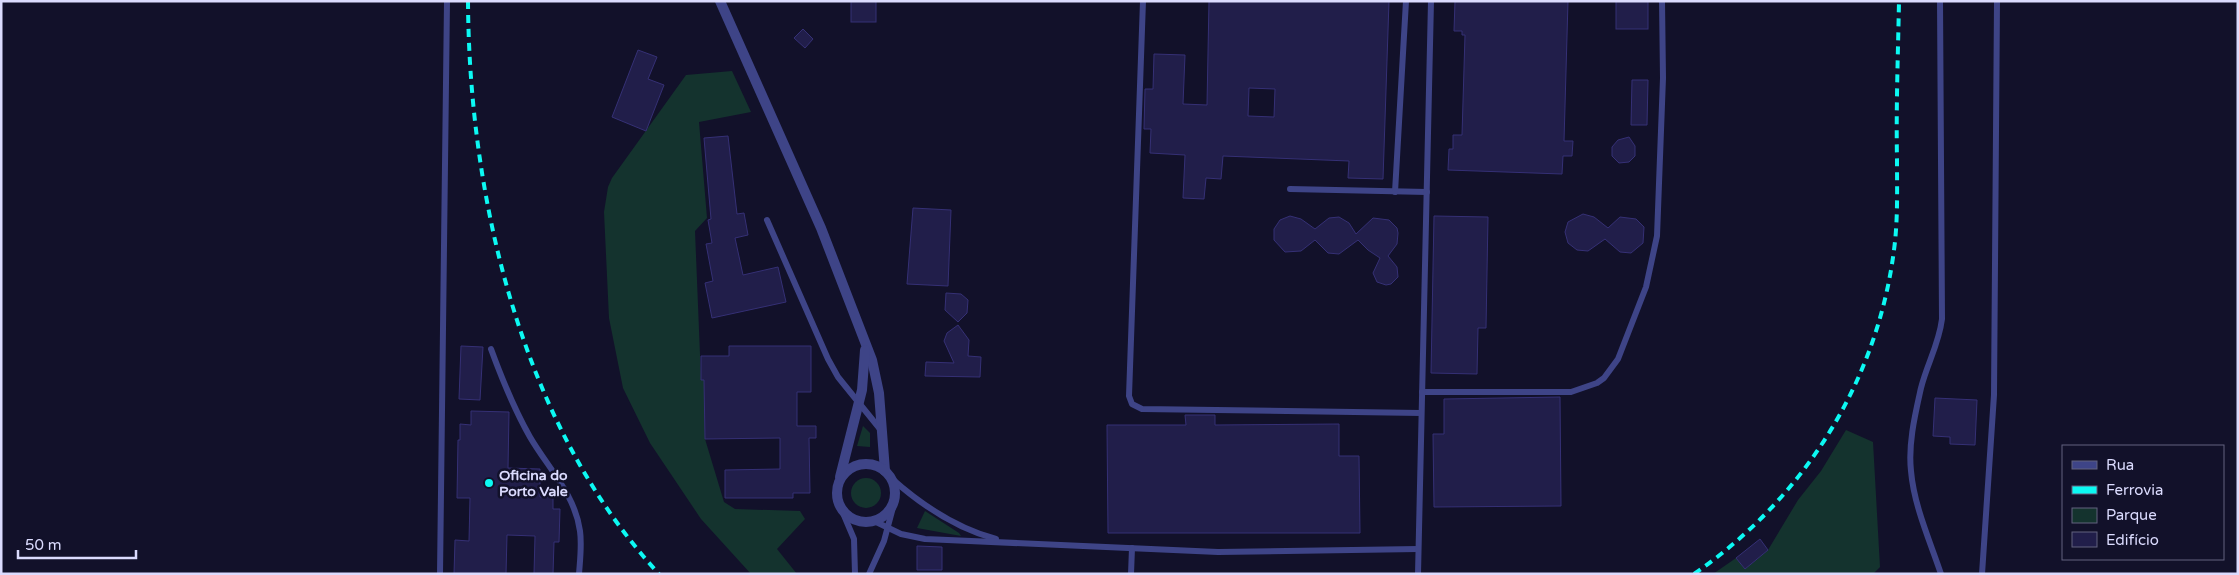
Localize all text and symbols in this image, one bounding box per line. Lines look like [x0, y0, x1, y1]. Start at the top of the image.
legend [2062, 445, 2224, 560]
text: Rua [2106, 456, 2134, 474]
place label: Oficina do Porto Vale [499, 467, 568, 500]
marker: Oficina do Porto Vale [483, 477, 495, 489]
text: Ferrovia [2106, 481, 2163, 499]
text: Parque [2106, 506, 2157, 524]
scale bar [18, 528, 135, 560]
text: Edifício [2106, 531, 2159, 549]
text: 50 m [25, 536, 62, 554]

